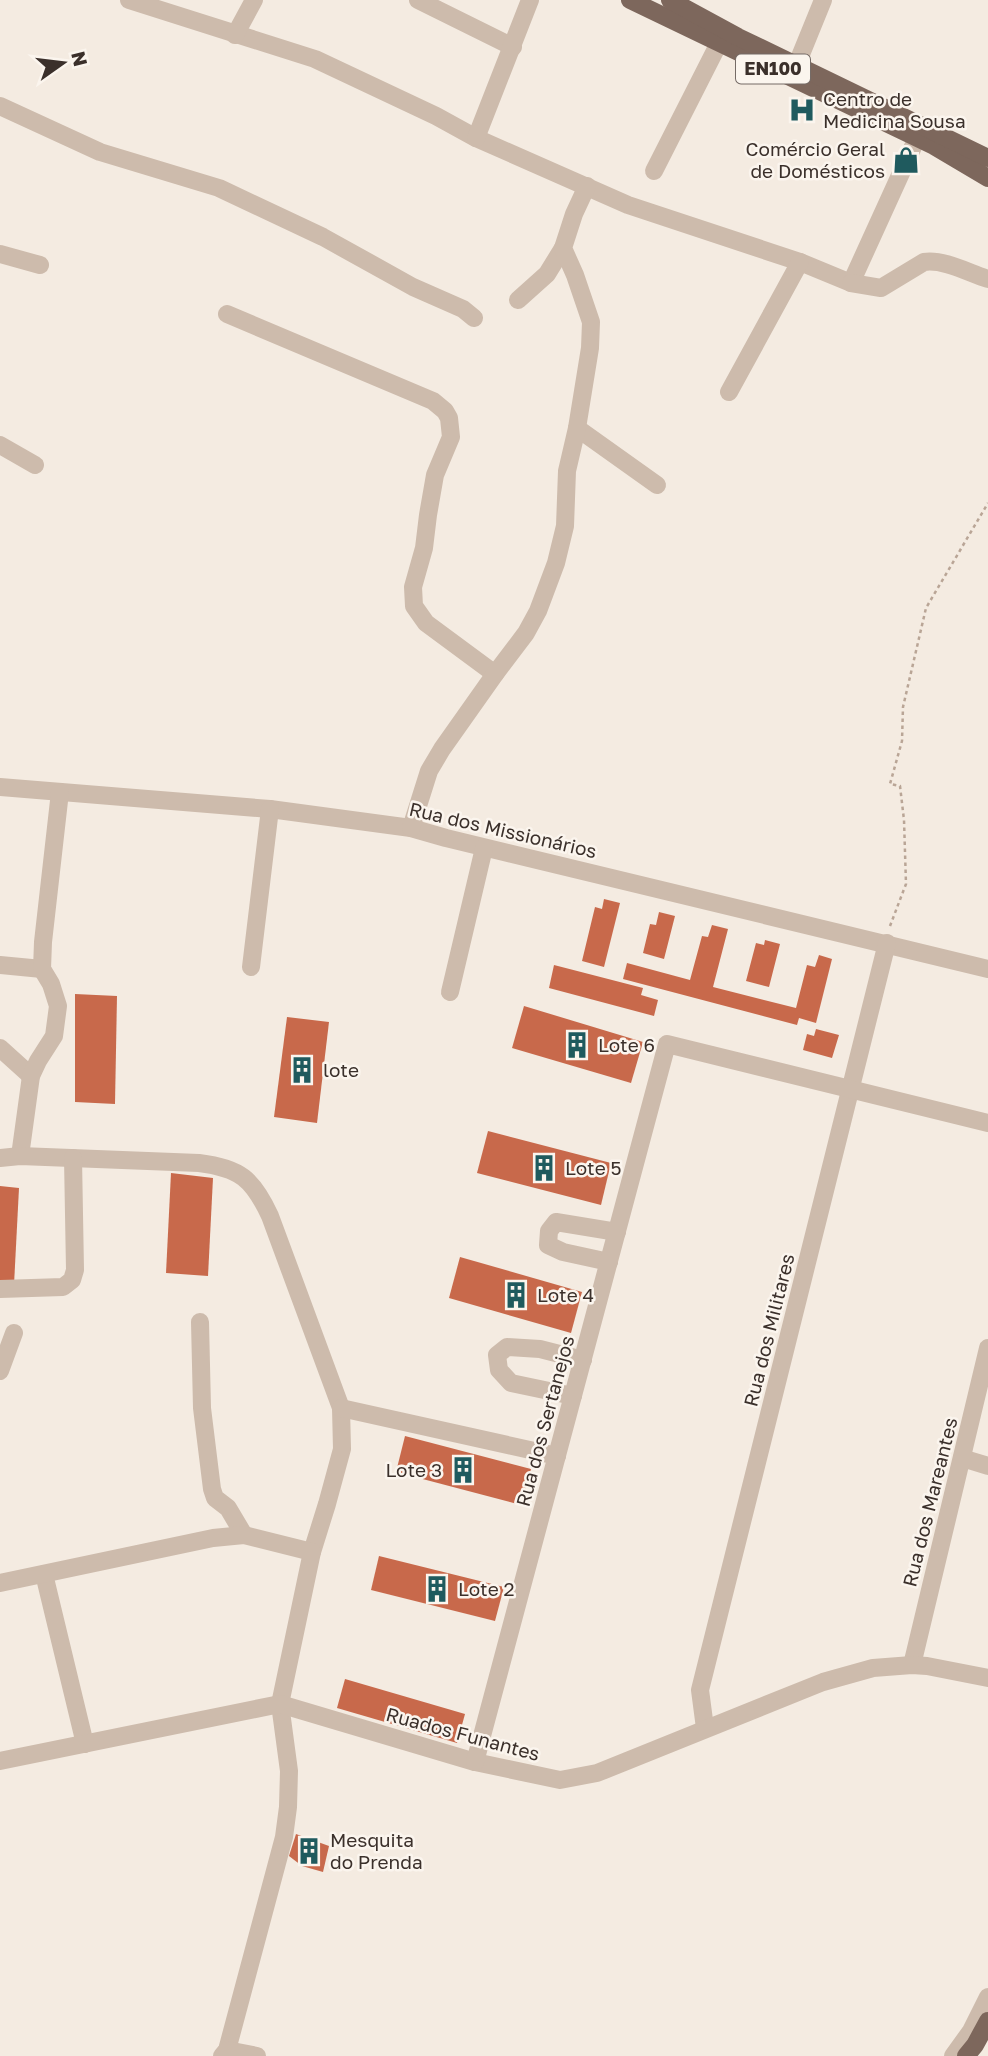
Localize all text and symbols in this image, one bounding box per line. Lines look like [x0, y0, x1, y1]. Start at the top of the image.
north arrow [28, 28, 98, 98]
text: N [67, 49, 93, 69]
road number: EN100 [736, 55, 810, 84]
place label: Centro de Medicina Sousa [823, 87, 966, 132]
hospital icon: Centro de Medicina Sousa [787, 95, 817, 125]
place label: Comércio Geral de Domésticos [746, 137, 885, 182]
shop icon: Comércio Geral de Domésticos [891, 145, 921, 175]
street label: Rua dos Missionários [407, 797, 599, 862]
building icon: Lote 6 [562, 1030, 592, 1060]
place label: Lote 6 [598, 1033, 655, 1056]
building icon: lote [287, 1055, 317, 1085]
place label: lote [323, 1058, 359, 1081]
building icon: Lote 5 [529, 1153, 559, 1183]
place label: Lote 5 [565, 1156, 621, 1179]
street label: Rua dos Militares [738, 1251, 799, 1409]
building icon: Lote 4 [501, 1280, 531, 1310]
place label: Lote 4 [537, 1283, 594, 1306]
street label: Rua dos Sertanejos [511, 1333, 578, 1509]
street label: Rua dos Mareantes [897, 1415, 962, 1589]
building icon: Lote 3 [448, 1455, 478, 1485]
place label: Lote 3 [385, 1458, 442, 1481]
building icon: Lote 2 [422, 1574, 452, 1604]
place label: Lote 2 [458, 1577, 514, 1600]
street label: Ruados Funantes [384, 1702, 542, 1765]
place label: Mesquita do Prenda [330, 1828, 423, 1873]
building icon: Mesquita do Prenda [294, 1836, 324, 1866]

